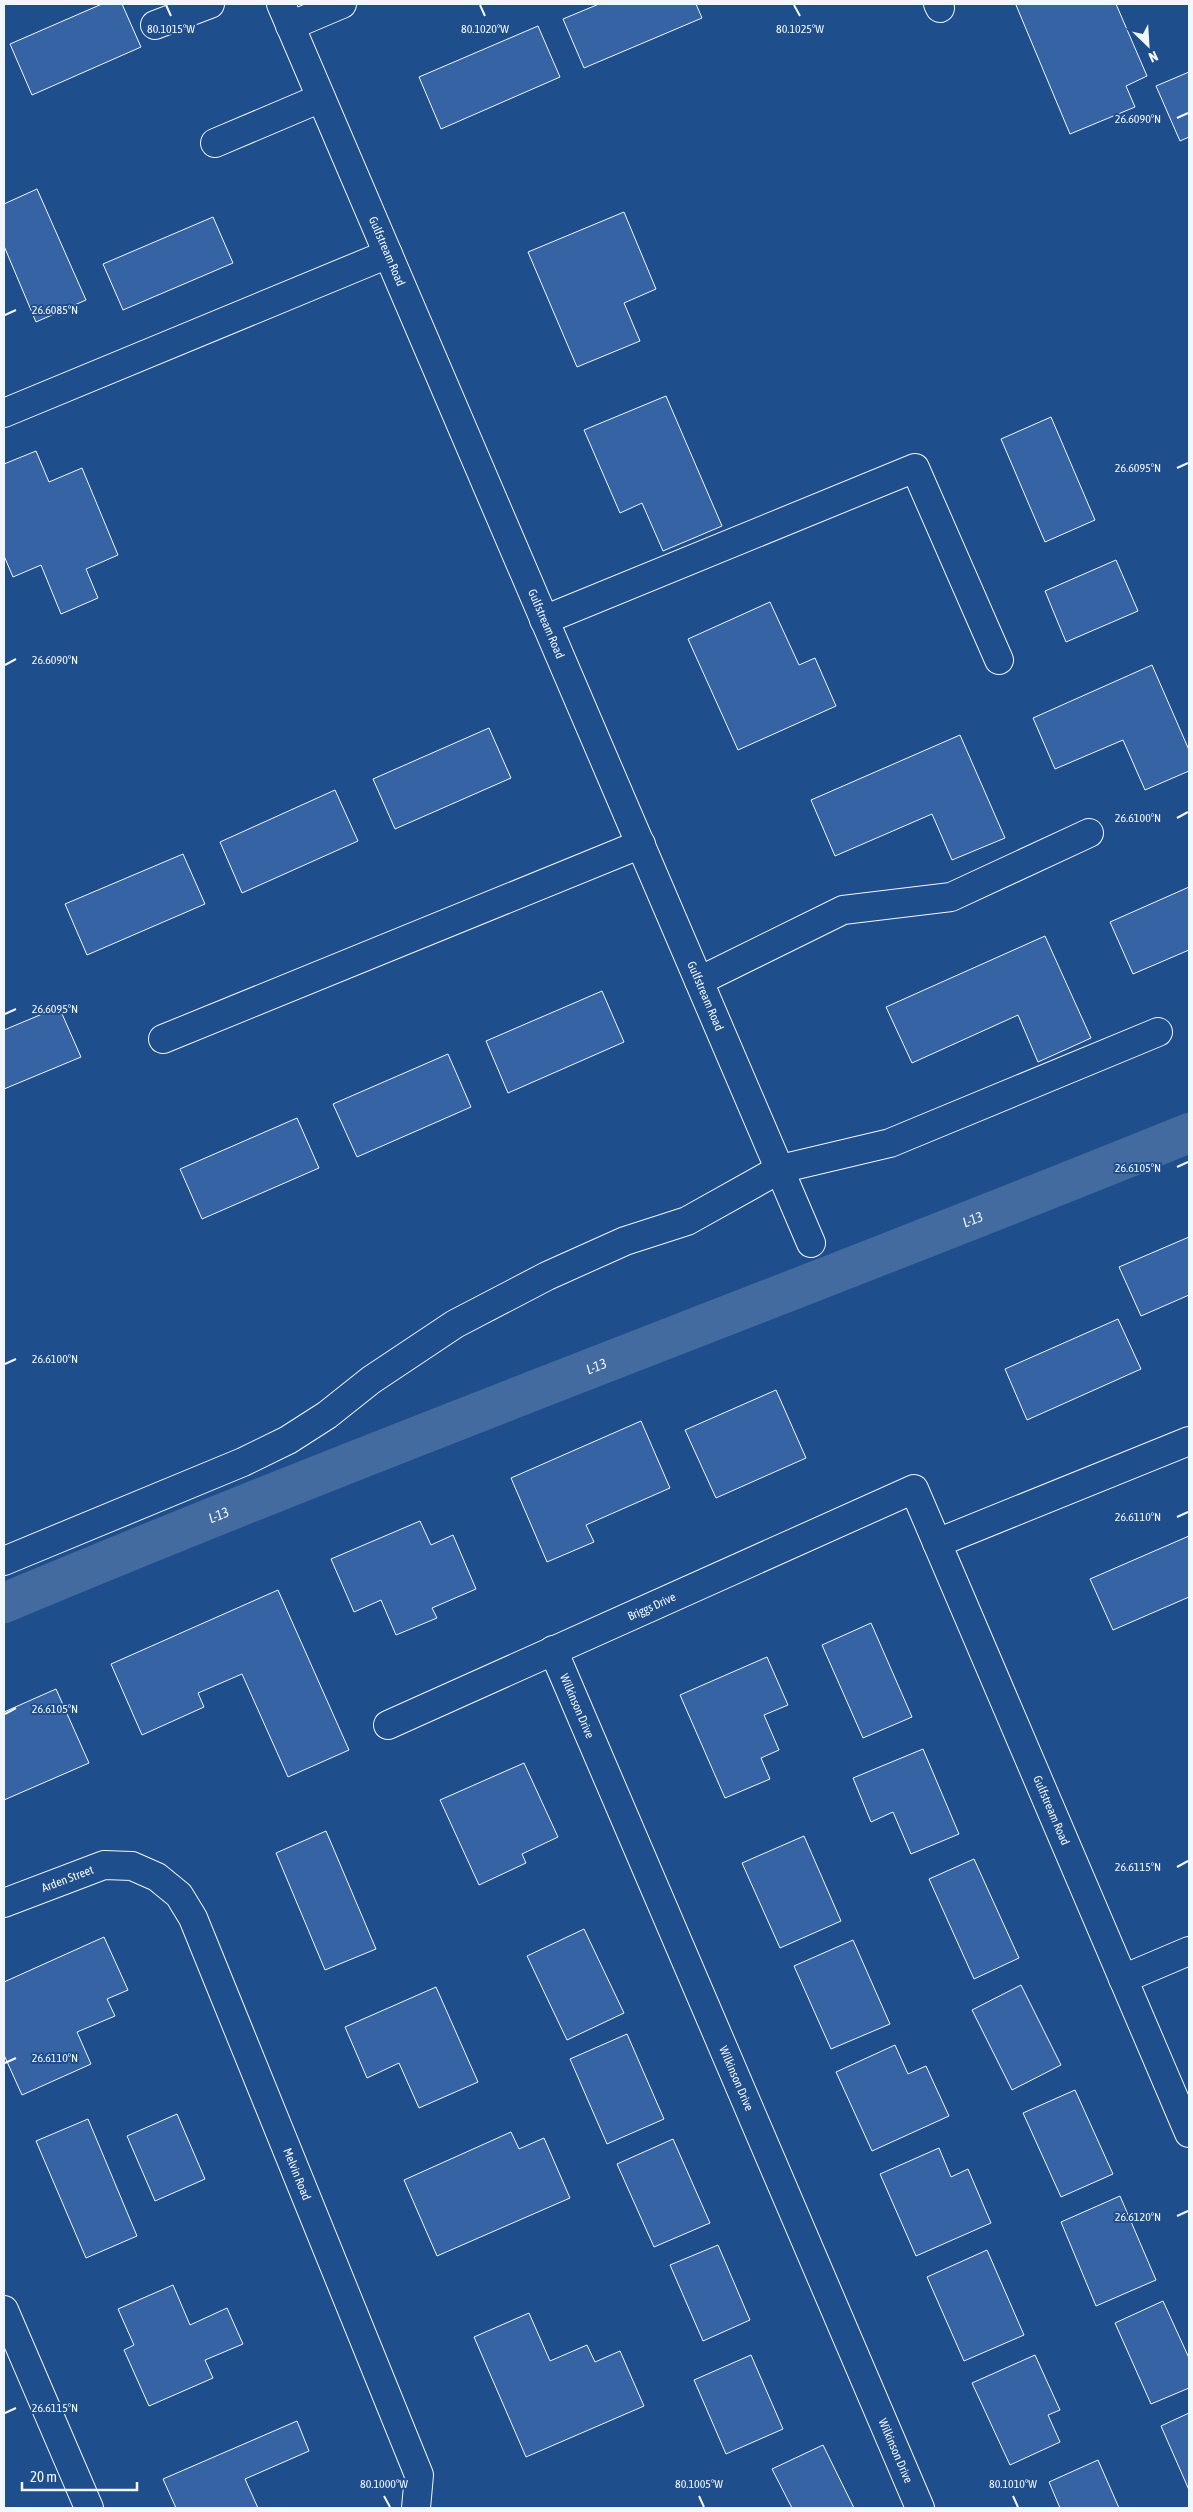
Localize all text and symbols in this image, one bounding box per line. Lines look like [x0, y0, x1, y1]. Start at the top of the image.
north arrow [1123, 20, 1173, 70]
text: 80.1015°W [147, 22, 195, 36]
text: 80.1020°W [461, 22, 509, 36]
text: 80.1025°W [776, 22, 824, 36]
text: N [1146, 48, 1161, 66]
text: 26.6090°N [1115, 112, 1161, 126]
street label: Gulfstream Road [366, 214, 408, 288]
text: 26.6085°N [32, 303, 78, 317]
text: 26.6095°N [1115, 461, 1161, 475]
street label: Gulfstream Road [525, 587, 567, 661]
text: 26.6090°N [32, 653, 78, 667]
text: 26.6100°N [1115, 811, 1161, 825]
street label: Gulfstream Road [684, 959, 726, 1033]
text: 26.6095°N [32, 1002, 78, 1016]
text: 26.6105°N [1115, 1161, 1161, 1175]
water label: L-13 [960, 1208, 985, 1231]
text: 26.6100°N [32, 1352, 78, 1366]
water label: L-13 [584, 1355, 609, 1377]
water label: L-13 [206, 1504, 231, 1526]
text: 26.6110°N [1115, 1510, 1161, 1524]
street label: Briggs Drive [625, 1590, 678, 1624]
street label: Wilkinson Drive [557, 1672, 597, 1741]
text: 26.6105°N [32, 1702, 78, 1716]
street label: Gulfstream Road [1030, 1774, 1072, 1847]
text: 26.6115°N [1115, 1860, 1161, 1874]
street label: Arden Street [40, 1862, 96, 1895]
street label: Wilkinson Drive [716, 2044, 756, 2113]
text: 26.6110°N [32, 2051, 78, 2065]
street label: Melvin Road [280, 2146, 314, 2202]
text: 26.6120°N [1115, 2210, 1161, 2224]
text: 26.6115°N [32, 2401, 78, 2415]
street label: Wilkinson Drive [876, 2416, 916, 2485]
scale bar [22, 2460, 138, 2492]
text: 20 m [30, 2468, 57, 2485]
text: 80.1000°W [360, 2477, 408, 2491]
text: 80.1005°W [675, 2477, 723, 2491]
text: 80.1010°W [989, 2477, 1037, 2491]

